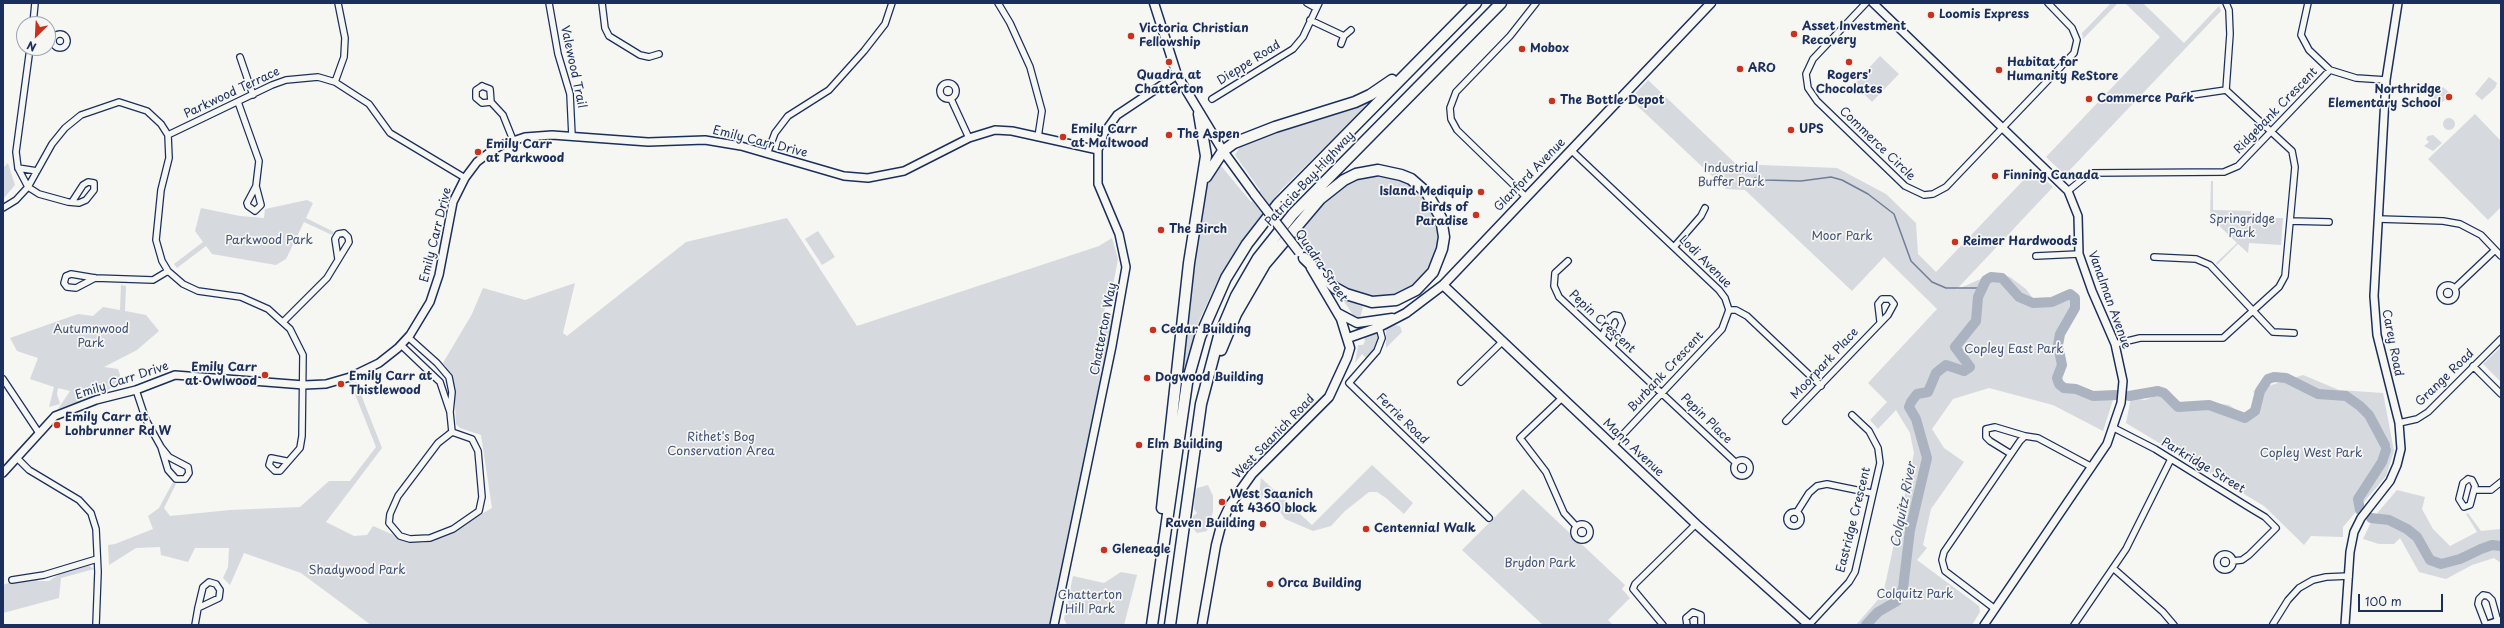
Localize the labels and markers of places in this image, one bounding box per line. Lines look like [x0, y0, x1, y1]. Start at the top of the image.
place label: Loomis Express [1939, 8, 2029, 22]
marker: Loomis Express [1926, 10, 1936, 20]
place label: Asset Investment Recovery [1802, 20, 1906, 48]
place label: Victoria Christian Fellowship [1139, 22, 1249, 50]
marker: Asset Investment Recovery [1789, 29, 1799, 39]
marker: Victoria Christian Fellowship [1126, 31, 1136, 41]
place label: Mobox [1530, 42, 1569, 56]
marker: Mobox [1517, 44, 1527, 54]
place label: Habitat for Humanity ReStore [2007, 56, 2118, 84]
marker: Quadra at Chatterton [1164, 57, 1174, 67]
marker: Rogers' Chocolates [1844, 57, 1854, 67]
place label: ARO [1748, 62, 1776, 76]
marker: ARO [1735, 64, 1745, 74]
marker: Habitat for Humanity ReStore [1994, 65, 2004, 75]
place label: Quadra at Chatterton [1135, 69, 1203, 97]
place label: Rogers' Chocolates [1816, 69, 1882, 97]
place label: Northridge Elementary School [2328, 83, 2441, 111]
place label: Commerce Park [2097, 92, 2194, 106]
marker: Northridge Elementary School [2444, 92, 2454, 102]
place label: The Bottle Depot [1560, 94, 1664, 108]
marker: Commerce Park [2084, 94, 2094, 104]
marker: The Bottle Depot [1547, 96, 1557, 106]
place label: Emily Carr at Maltwood [1071, 123, 1149, 151]
place label: UPS [1799, 123, 1824, 137]
marker: UPS [1786, 125, 1796, 135]
place label: The Aspen [1177, 128, 1240, 142]
marker: The Aspen [1164, 130, 1174, 140]
marker: Emily Carr at Maltwood [1058, 132, 1068, 142]
place label: Emily Carr at Parkwood [486, 138, 564, 166]
marker: Emily Carr at Parkwood [473, 147, 483, 157]
place label: Finning Canada [2003, 169, 2099, 183]
marker: Finning Canada [1990, 171, 2000, 181]
place label: Island Mediquip [1379, 185, 1473, 199]
marker: Island Mediquip [1476, 187, 1486, 197]
place label: Birds of Paradise [1415, 201, 1468, 229]
marker: Birds of Paradise [1471, 210, 1481, 220]
place label: The Birch [1169, 223, 1227, 237]
marker: The Birch [1156, 225, 1166, 235]
place label: Reimer Hardwoods [1963, 235, 2077, 249]
marker: Reimer Hardwoods [1950, 237, 1960, 247]
place label: Cedar Building [1161, 323, 1251, 337]
marker: Cedar Building [1148, 325, 1158, 335]
place label: Emily Carr at Owlwood [185, 361, 257, 389]
marker: Emily Carr at Owlwood [260, 370, 270, 380]
place label: Emily Carr at Thistlewood [349, 370, 432, 398]
place label: Dogwood Building [1155, 371, 1264, 385]
marker: Dogwood Building [1142, 373, 1152, 383]
marker: Emily Carr at Thistlewood [336, 379, 346, 389]
place label: Emily Carr at Lohbrunner Rd W [65, 411, 171, 439]
marker: Emily Carr at Lohbrunner Rd W [52, 420, 62, 430]
place label: Elm Building [1147, 438, 1222, 452]
marker: Elm Building [1134, 440, 1144, 450]
place label: West Saanich at 4360 block [1230, 488, 1317, 516]
marker: West Saanich at 4360 block [1217, 497, 1227, 507]
place label: Raven Building [1165, 517, 1255, 531]
marker: Raven Building [1258, 519, 1268, 529]
place label: Centennial Walk [1374, 522, 1476, 536]
marker: Centennial Walk [1361, 524, 1371, 534]
place label: Gleneagle [1112, 543, 1171, 557]
marker: Gleneagle [1099, 545, 1109, 555]
place label: Orca Building [1278, 577, 1362, 591]
marker: Orca Building [1265, 579, 1275, 589]

